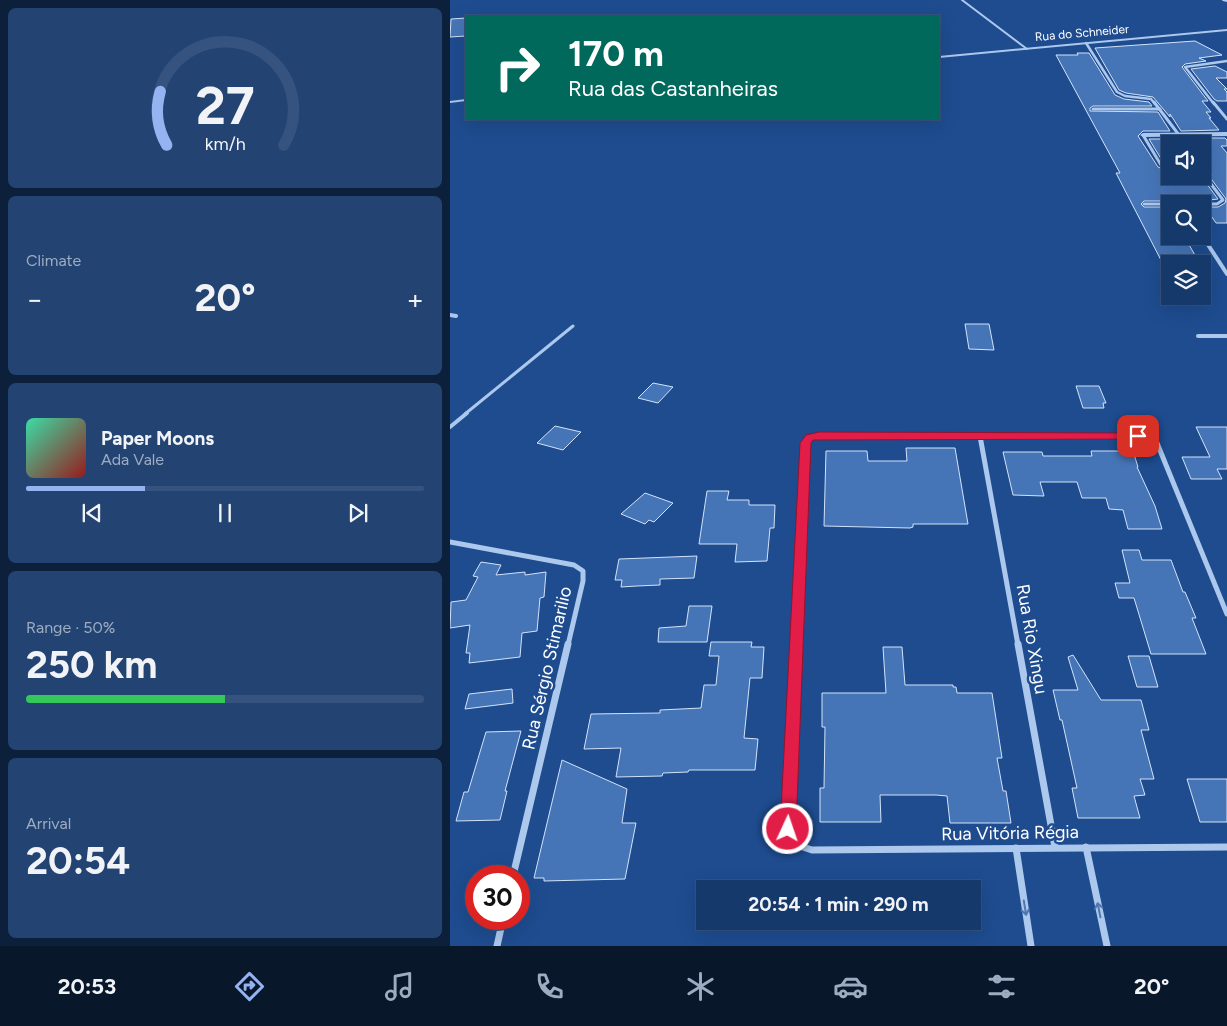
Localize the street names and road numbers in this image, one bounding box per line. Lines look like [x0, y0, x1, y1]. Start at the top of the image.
street label: Rua do Schneider [1034, 22, 1130, 44]
street label: Rua Rio Xingu [1012, 582, 1052, 696]
street label: Rua Sérgio Stimarilio [518, 584, 576, 752]
street label: Rua Vitória Régia [941, 821, 1079, 845]

